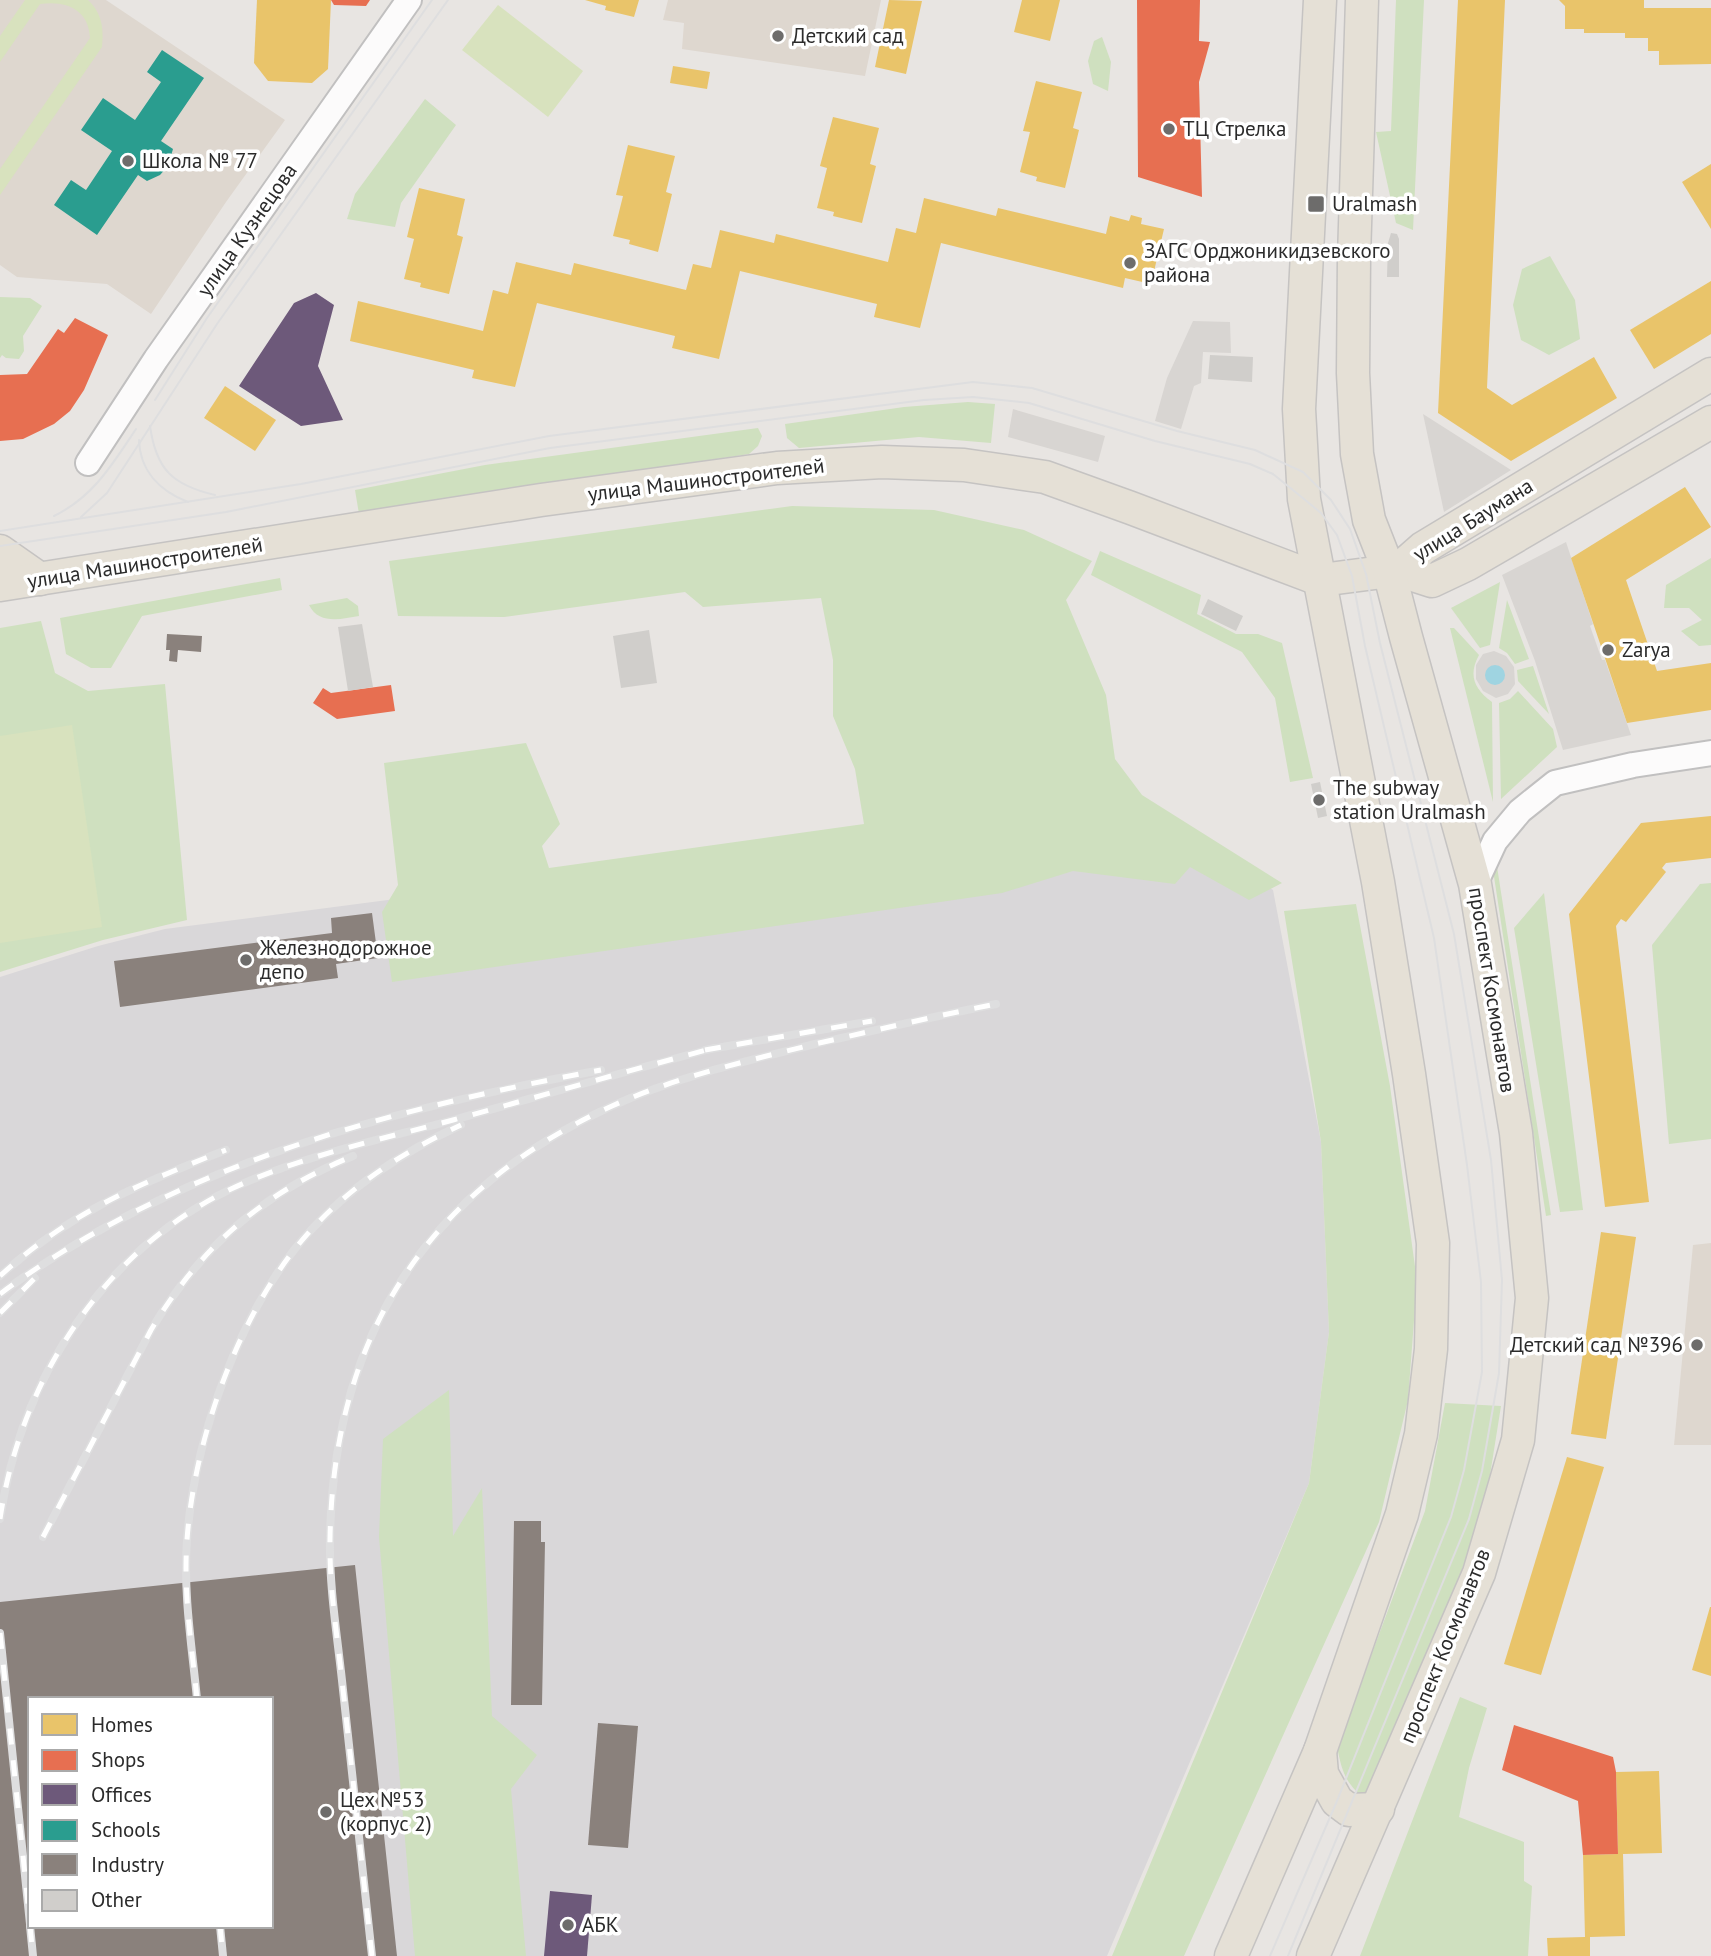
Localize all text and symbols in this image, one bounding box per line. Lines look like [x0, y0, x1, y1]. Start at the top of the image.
place label: Детский сад [792, 22, 904, 49]
marker: Детский сад [770, 28, 786, 44]
place label: ТЦ Стрелка [1183, 115, 1286, 142]
marker: ТЦ Стрелка [1161, 121, 1177, 137]
place label: Школа № 77 [142, 147, 258, 174]
marker: Школа № 77 [120, 153, 136, 169]
street label: улица Кузнецова [191, 158, 303, 302]
place label: Uralmash [1332, 190, 1417, 217]
marker: Uralmash [1306, 194, 1326, 214]
place label: ЗАГС Орджоникидзевского района [1144, 237, 1390, 288]
marker: ЗАГС Орджоникидзевского района [1122, 255, 1138, 271]
street label: улица Машиностроителей [586, 452, 826, 507]
street label: улица Баумана [1408, 472, 1538, 567]
street label: улица Машиностроителей [25, 531, 265, 594]
place label: Zarya [1622, 636, 1671, 663]
marker: Zarya [1600, 642, 1616, 658]
place label: The subway station Uralmash [1333, 774, 1486, 825]
marker: The subway station Uralmash [1311, 792, 1327, 808]
street label: проспект Космонавтов [1463, 885, 1522, 1095]
place label: Железнодорожное депо [259, 934, 432, 985]
marker: Железнодорожное депо [238, 952, 254, 968]
place label: Детский сад №396 [1510, 1331, 1683, 1358]
marker: Детский сад №396 [1689, 1337, 1705, 1353]
street label: проспект Космонавтов [1393, 1545, 1496, 1747]
legend [28, 1697, 273, 1928]
text: Homes [91, 1711, 153, 1738]
text: Shops [91, 1746, 145, 1773]
text: Offices [91, 1781, 152, 1808]
place label: Цех №53 (корпус 2) [340, 1786, 432, 1837]
marker: Цех №53 (корпус 2) [318, 1804, 334, 1820]
text: Schools [91, 1816, 161, 1843]
text: Industry [91, 1851, 164, 1878]
text: Other [91, 1886, 142, 1913]
place label: АБК [582, 1911, 619, 1938]
marker: АБК [560, 1917, 576, 1933]

